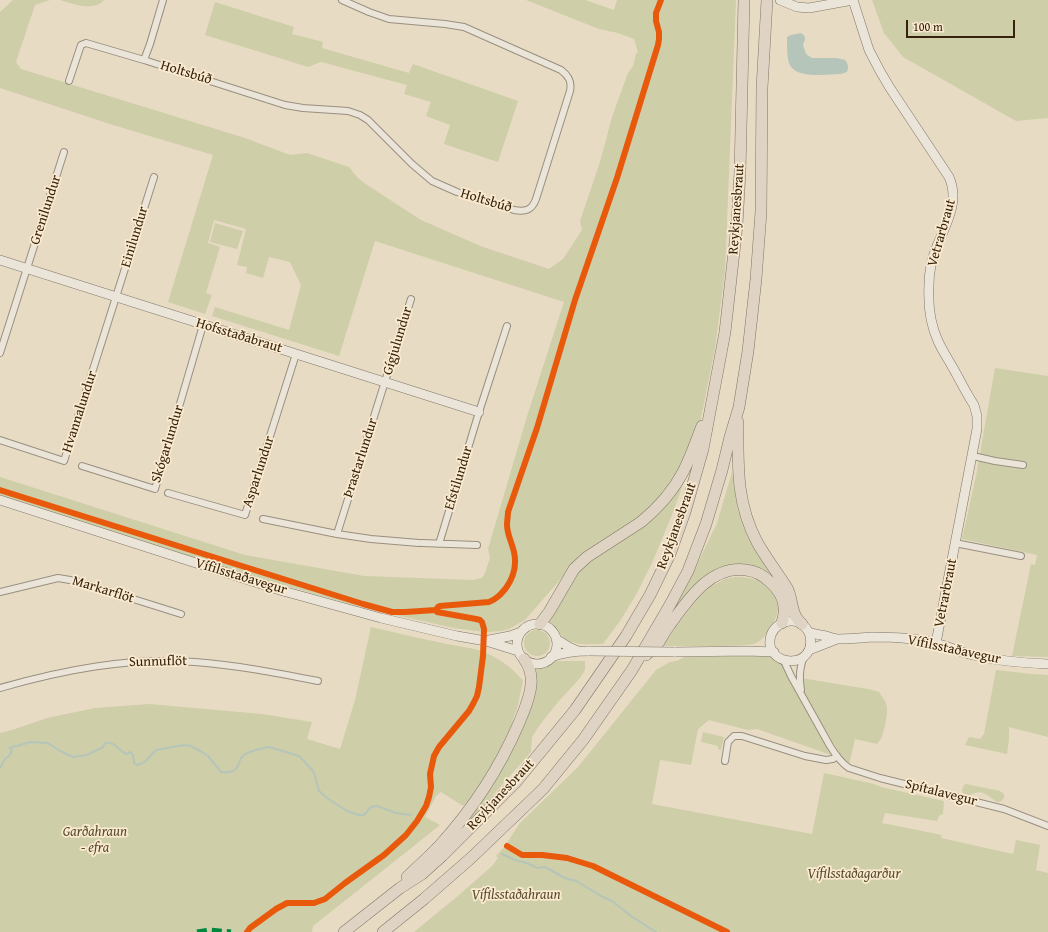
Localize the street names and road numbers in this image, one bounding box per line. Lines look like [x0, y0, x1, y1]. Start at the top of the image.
street label: Holtsbúð [158, 57, 214, 89]
street label: Reykjanesbraut [725, 163, 749, 255]
street label: Grenilundur [27, 173, 65, 247]
street label: Holtsbúð [458, 185, 514, 217]
street label: Vetrarbraut [924, 197, 960, 269]
street label: Einilundur [118, 204, 152, 270]
street label: Gígjulundur [380, 305, 416, 377]
street label: Hofsstaðabraut [194, 315, 284, 357]
street label: Hvannalundur [59, 369, 101, 455]
street label: Skógarlundur [148, 403, 188, 485]
street label: Þrastarlundur [340, 416, 382, 500]
street label: Asparlundur [240, 434, 278, 510]
street label: Efstilundur [441, 444, 477, 512]
street label: Reykjanesbraut [654, 480, 700, 572]
street label: Vífilsstaðavegur [193, 555, 289, 599]
street label: Vetrarbraut [931, 557, 961, 629]
street label: Markarflöt [70, 573, 136, 607]
street label: Vífilsstaðavegur [906, 632, 1002, 668]
street label: Sunnuflöt [129, 653, 187, 671]
street label: Reykjanesbraut [464, 756, 538, 834]
street label: Spítalavegur [903, 776, 979, 810]

